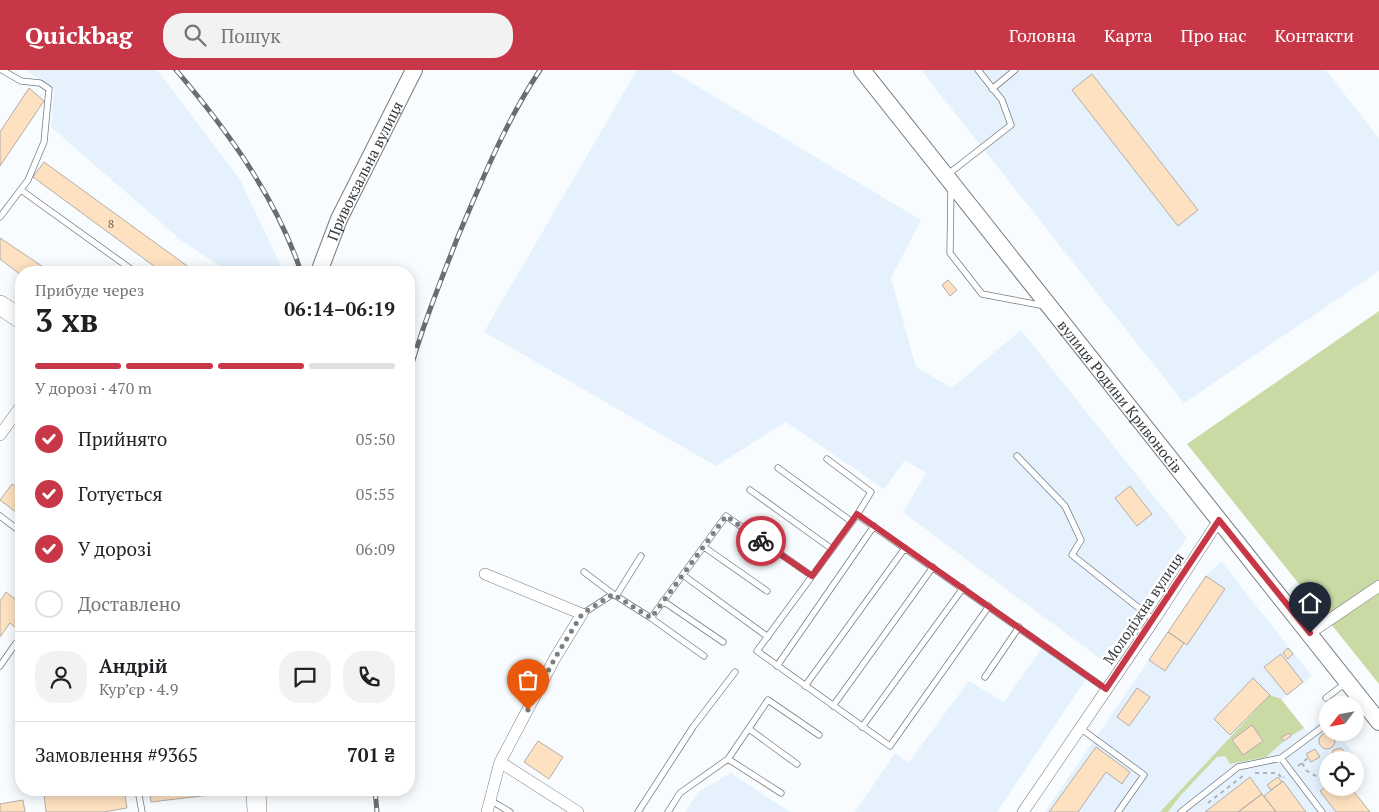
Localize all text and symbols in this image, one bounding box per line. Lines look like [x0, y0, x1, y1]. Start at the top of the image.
search box [163, 13, 513, 58]
text: Quickbag [25, 19, 133, 51]
icon: search [181, 21, 209, 49]
text: Пошук [221, 23, 280, 48]
text: Головна [1009, 23, 1076, 47]
text: Карта [1104, 23, 1153, 47]
text: Про нас [1181, 23, 1247, 47]
text: Контакти [1275, 23, 1354, 47]
street label: Привокзальна вулиця [322, 97, 407, 243]
house number: 8 [108, 216, 114, 231]
text: Прибуде через [35, 279, 144, 301]
text: 06:14–06:19 [284, 296, 395, 321]
text: 3 хв [35, 299, 98, 341]
street label: вулиця Родини Кривоносів [1054, 315, 1187, 477]
text: У дорозі · 470 m [35, 377, 152, 399]
icon: check [35, 425, 63, 453]
text: Прийнято [78, 426, 167, 451]
text: 05:50 [356, 428, 395, 450]
icon: check [35, 480, 63, 508]
text: Готується [78, 481, 163, 506]
text: 05:55 [356, 483, 395, 505]
courier [736, 516, 786, 566]
icon: bike [747, 527, 775, 555]
icon: check [35, 535, 63, 563]
text: У дорозі [78, 536, 152, 561]
text: 06:09 [356, 538, 395, 560]
street label: Молодіжна вулиця [1098, 548, 1188, 668]
pin [1289, 582, 1331, 633]
icon: home [1296, 589, 1324, 617]
text: Доставлено [78, 591, 181, 616]
button: person [35, 651, 87, 703]
button: chat [279, 651, 331, 703]
button: phone [343, 651, 395, 703]
text: Андрій [99, 653, 168, 678]
pin [507, 659, 549, 710]
icon: bag [514, 666, 542, 694]
text: Кур’єр · 4.9 [99, 678, 178, 700]
north arrow [1319, 696, 1364, 741]
map controls [1319, 696, 1364, 796]
text: Замовлення #9365 [35, 742, 198, 767]
text: 701 ₴ [347, 742, 395, 767]
button: locate [1319, 751, 1364, 796]

